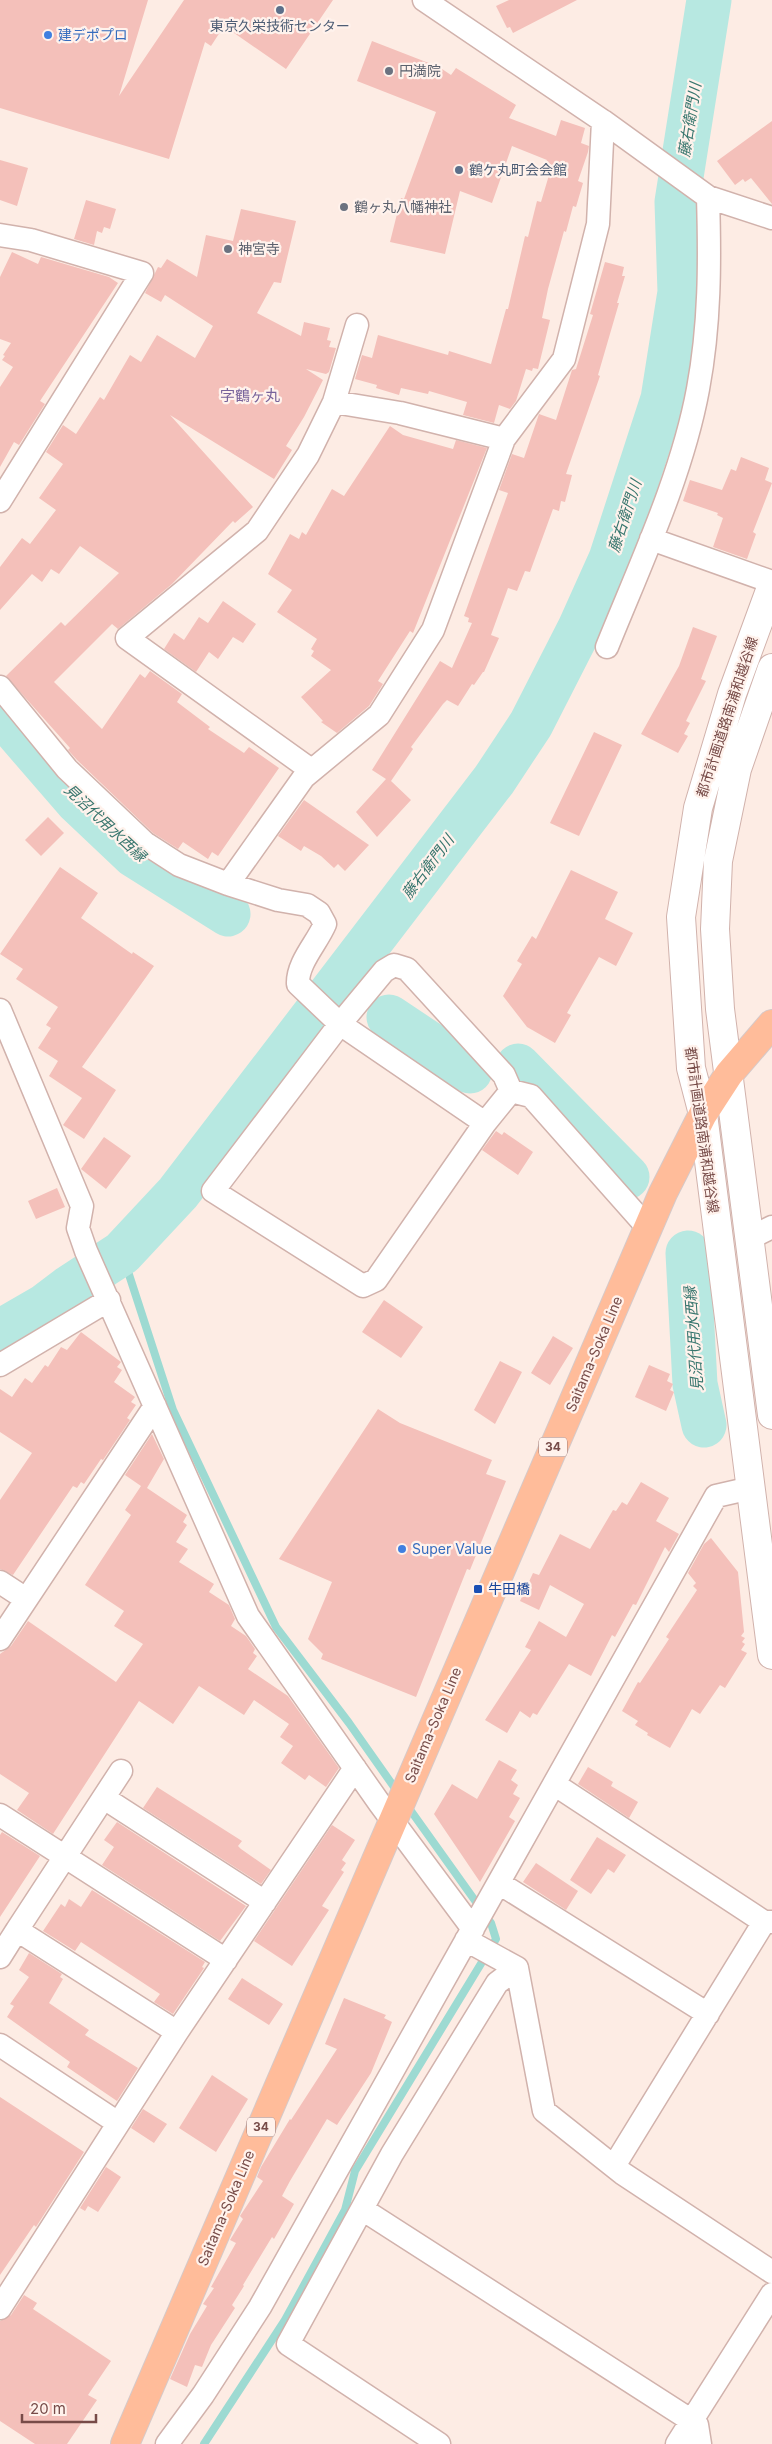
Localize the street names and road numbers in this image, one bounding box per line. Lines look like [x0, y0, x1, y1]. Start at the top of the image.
street label: 都市計画道路南浦和越谷線 [692, 634, 761, 799]
street label: 都市計画道路南浦和越谷線 [682, 1046, 723, 1214]
street label: Saitama-Soka Line [562, 1293, 626, 1414]
road number: 34 [539, 1438, 567, 1456]
street label: Saitama-Soka Line [401, 1664, 465, 1785]
road number: 34 [247, 2118, 275, 2136]
street label: Saitama-Soka Line [194, 2147, 258, 2268]

